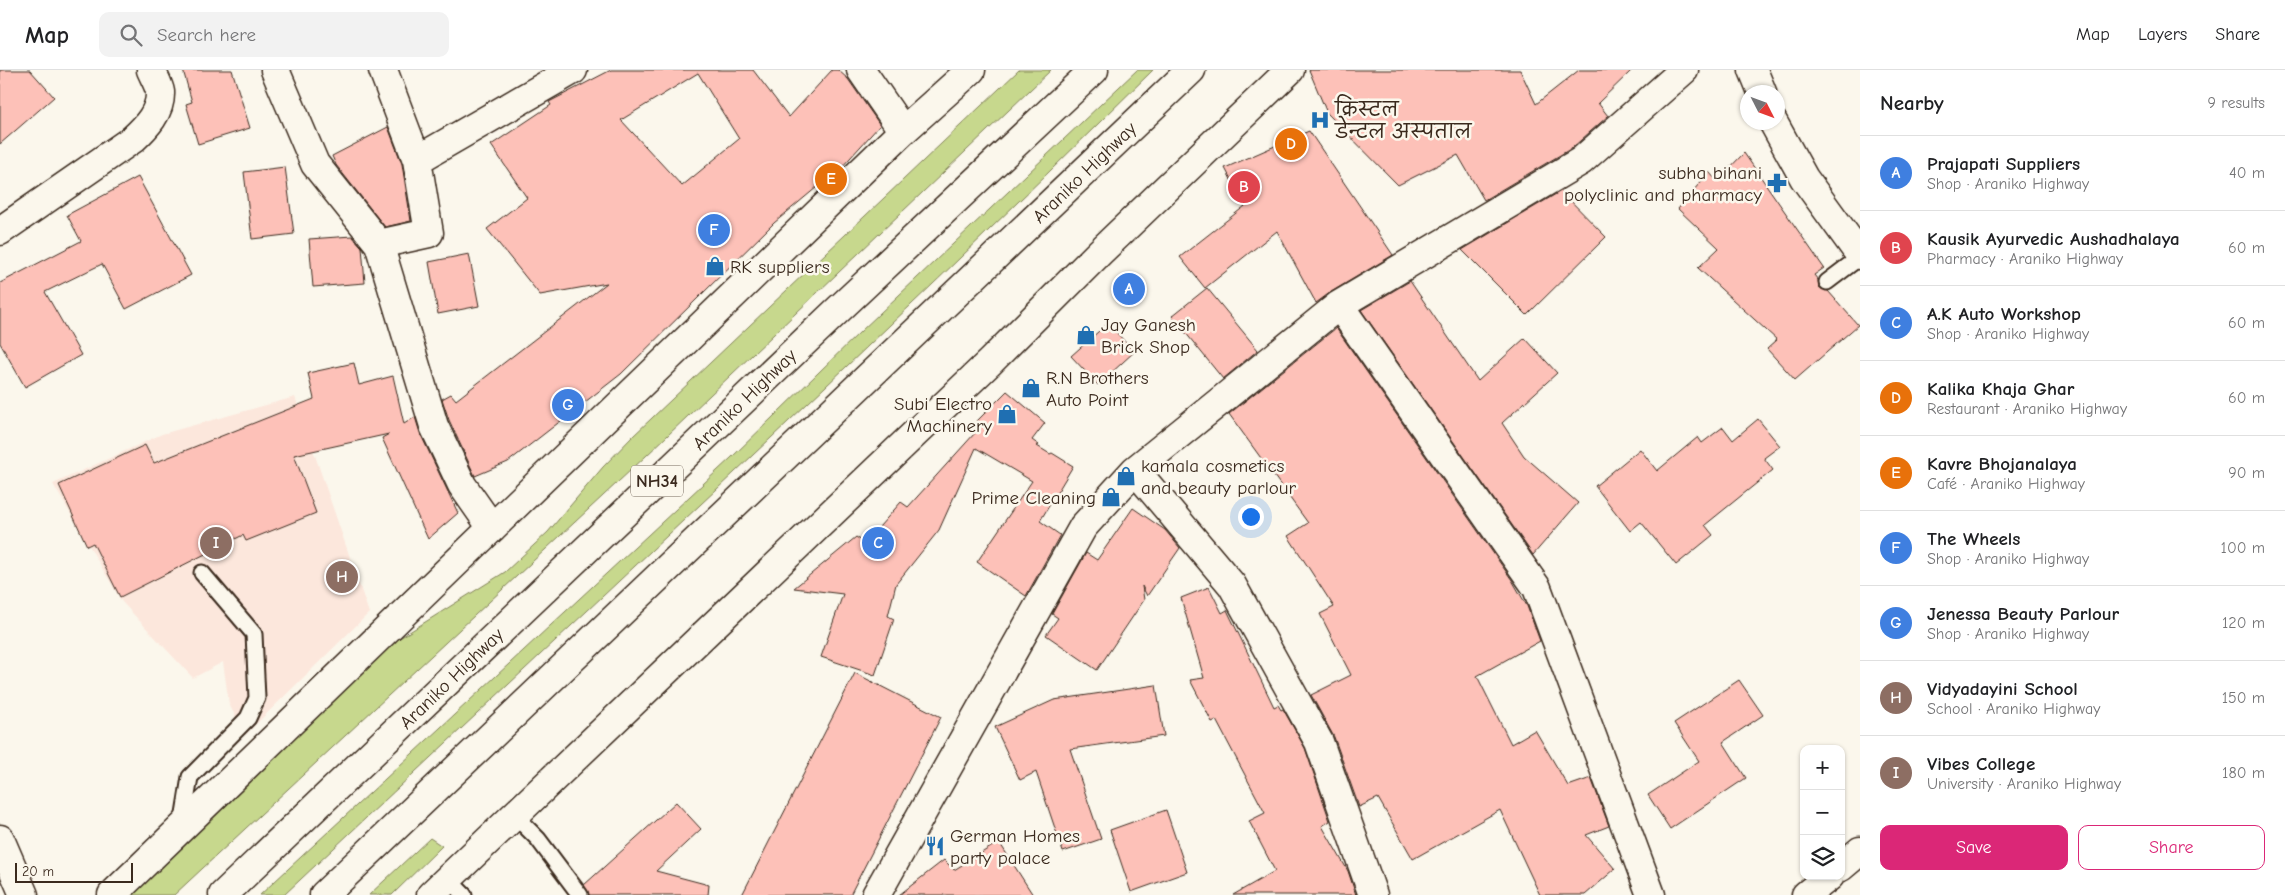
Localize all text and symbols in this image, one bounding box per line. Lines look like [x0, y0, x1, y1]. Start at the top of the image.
search box [99, 12, 449, 57]
text: Map [25, 21, 69, 49]
icon: search [117, 21, 145, 49]
text: Search here [157, 24, 256, 46]
text: Map [2076, 24, 2110, 45]
text: Layers [2138, 24, 2187, 45]
text: Share [2215, 24, 2260, 45]
north arrow [1740, 85, 1785, 130]
text: Nearby [1880, 91, 1944, 115]
place label: क्रिस्टल डेन्टल अस्पताल [1334, 94, 1473, 143]
text: 9 results [2208, 94, 2265, 112]
hospital icon: क्रिस्टल डेन्टल अस्पताल [1309, 109, 1331, 131]
street label: Araniko Highway [1028, 117, 1141, 228]
pin: D [1275, 125, 1307, 163]
text: Prajapati Suppliers [1927, 153, 2080, 175]
pin: E [815, 160, 847, 198]
place label: subha bihani polyclinic and pharmacy [1564, 162, 1763, 206]
text: A [1892, 164, 1900, 182]
text: 40 m [2229, 164, 2265, 182]
pin: B [1228, 168, 1260, 206]
pharmacy icon: subha bihani polyclinic and pharmacy [1766, 172, 1788, 194]
text: Shop · Araniko Highway [1927, 175, 2089, 193]
pin: F [698, 211, 730, 249]
text: Kausik Ayurvedic Aushadhalaya [1927, 228, 2180, 250]
text: B [1891, 239, 1901, 257]
text: 60 m [2228, 239, 2265, 257]
text: Pharmacy · Araniko Highway [1927, 250, 2123, 268]
shop icon: RK suppliers [704, 255, 726, 277]
place label: RK suppliers [730, 256, 830, 278]
pin: A [1113, 270, 1145, 308]
text: A.K Auto Workshop [1927, 303, 2081, 325]
place label: Jay Ganesh Brick Shop [1101, 314, 1196, 358]
text: C [1891, 314, 1901, 332]
text: 60 m [2228, 314, 2265, 332]
shop icon: Jay Ganesh Brick Shop [1075, 324, 1097, 346]
text: Shop · Araniko Highway [1927, 325, 2089, 343]
street label: Araniko Highway [688, 344, 801, 455]
place label: R.N Brothers Auto Point [1046, 367, 1149, 411]
shop icon: R.N Brothers Auto Point [1020, 377, 1042, 399]
text: Kalika Khaja Ghar [1927, 378, 2074, 400]
pin: G [552, 386, 584, 424]
text: D [1891, 389, 1901, 407]
text: 60 m [2228, 389, 2265, 407]
place label: Subi Electro Machinery [894, 393, 992, 437]
text: Restaurant · Araniko Highway [1927, 400, 2127, 418]
shop icon: Subi Electro Machinery [996, 403, 1018, 425]
text: Kavre Bhojanalaya [1927, 453, 2077, 475]
place label: kamala cosmetics and beauty parlour [1141, 455, 1297, 499]
text: E [1891, 464, 1901, 482]
text: 90 m [2228, 464, 2265, 482]
shop icon: kamala cosmetics and beauty parlour [1115, 465, 1137, 487]
road number: NH34 [631, 466, 683, 496]
text: Café · Araniko Highway [1927, 475, 2085, 493]
shop icon: Prime Cleaning [1100, 486, 1122, 508]
place label: Prime Cleaning [971, 487, 1096, 509]
your location [1238, 504, 1264, 530]
pin: I [200, 524, 232, 562]
pin: C [862, 524, 894, 562]
text: The Wheels [1927, 528, 2020, 550]
text: F [1891, 539, 1901, 557]
text: 100 m [2221, 539, 2265, 557]
text: Shop · Araniko Highway [1927, 550, 2089, 568]
pin: H [326, 558, 358, 596]
text: Jenessa Beauty Parlour [1927, 603, 2119, 625]
text: G [1890, 614, 1902, 632]
text: 120 m [2222, 614, 2265, 632]
street label: Araniko Highway [395, 623, 508, 734]
text: Shop · Araniko Highway [1927, 625, 2089, 643]
text: Vidyadayini School [1927, 678, 2078, 700]
text: H [1890, 689, 1902, 707]
text: 150 m [2222, 689, 2265, 707]
text: School · Araniko Highway [1927, 700, 2100, 718]
map controls [1800, 745, 1845, 880]
button: + [1800, 745, 1845, 790]
text: Vibes College [1927, 753, 2035, 775]
text: I [1893, 764, 1899, 782]
text: 180 m [2222, 764, 2265, 782]
text: University · Araniko Highway [1927, 775, 2121, 793]
button: − [1800, 790, 1845, 835]
place label: German Homes party palace [950, 825, 1080, 869]
button: Save [1880, 825, 2068, 870]
button: Share [2078, 825, 2265, 870]
restaurant icon: German Homes party palace [924, 835, 946, 857]
button: layers [1800, 835, 1845, 880]
scale bar [15, 860, 132, 883]
text: 20 m [22, 863, 54, 880]

